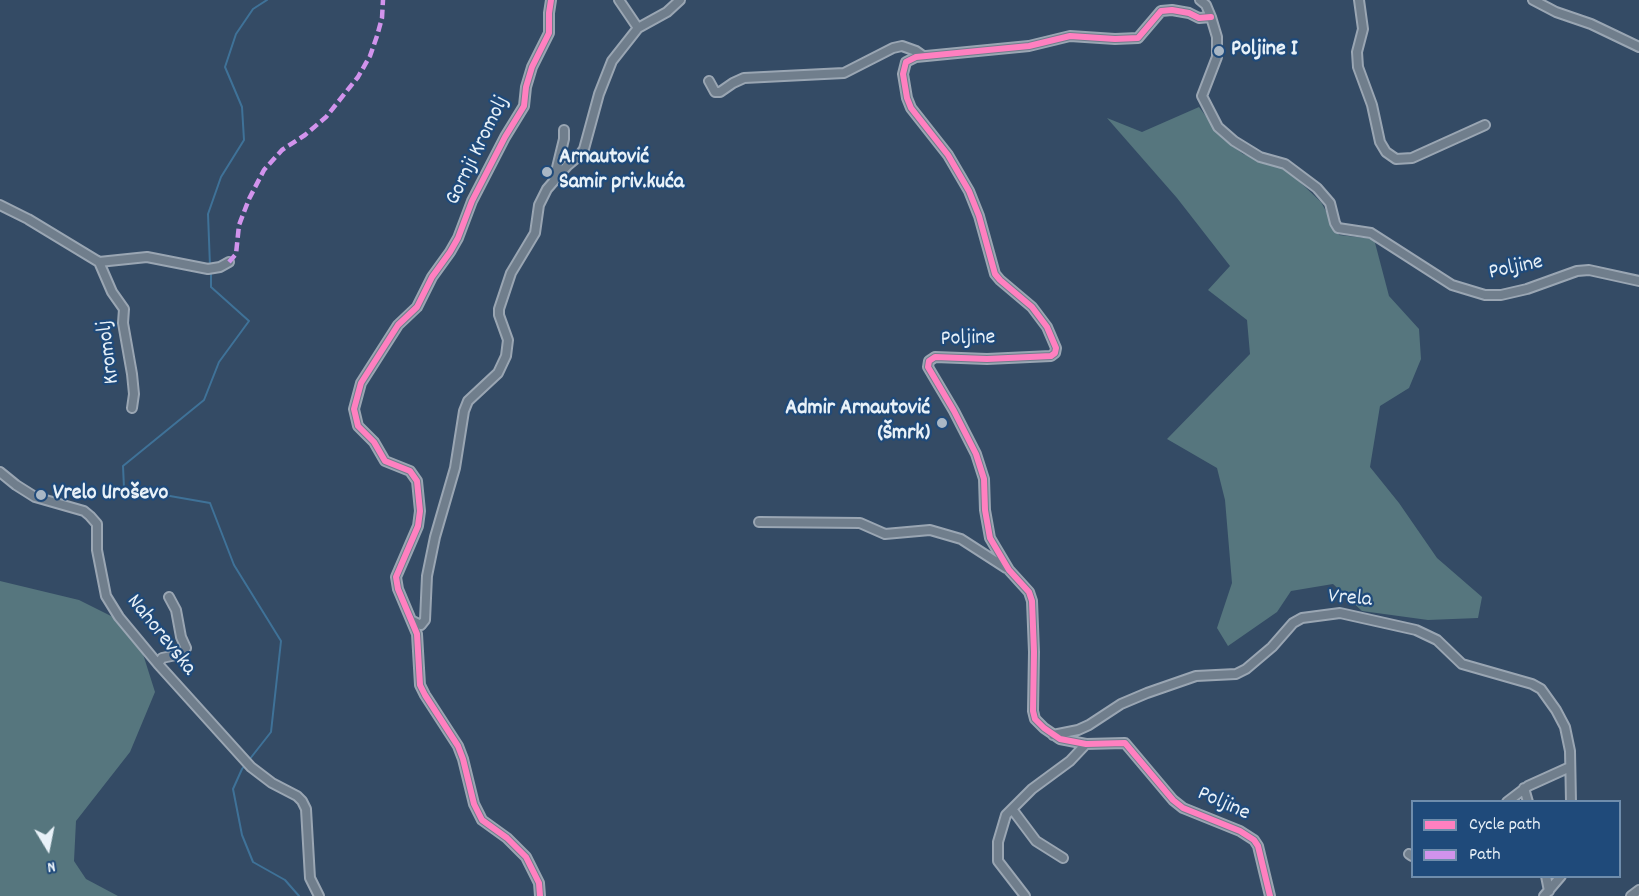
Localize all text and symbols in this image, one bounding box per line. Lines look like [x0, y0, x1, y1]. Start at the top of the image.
place label: Poljine I [1231, 38, 1298, 64]
marker: Poljine I [1212, 44, 1226, 58]
street label: Gornji Kromolj [441, 92, 517, 210]
place label: Arnautović Samir priv.kuća [559, 146, 684, 198]
marker: Arnautović Samir priv.kuća [540, 165, 554, 179]
street label: Poljine [1487, 250, 1545, 288]
street label: Kromolj [93, 319, 127, 385]
street label: Poljine [940, 326, 996, 354]
place label: Admir Arnautović (Šmrk) [785, 397, 930, 448]
marker: Admir Arnautović (Šmrk) [935, 416, 949, 430]
place label: Vrelo Uroševo [53, 482, 168, 508]
marker: Vrelo Uroševo [34, 488, 48, 502]
street label: Vrela [1327, 585, 1373, 615]
street label: Nahorevska [119, 590, 201, 682]
street label: Poljine [1193, 782, 1253, 828]
legend [1411, 800, 1621, 878]
text: Cycle path [1469, 813, 1540, 838]
north arrow [18, 818, 78, 878]
text: Path [1469, 843, 1501, 868]
text: N [45, 854, 57, 878]

